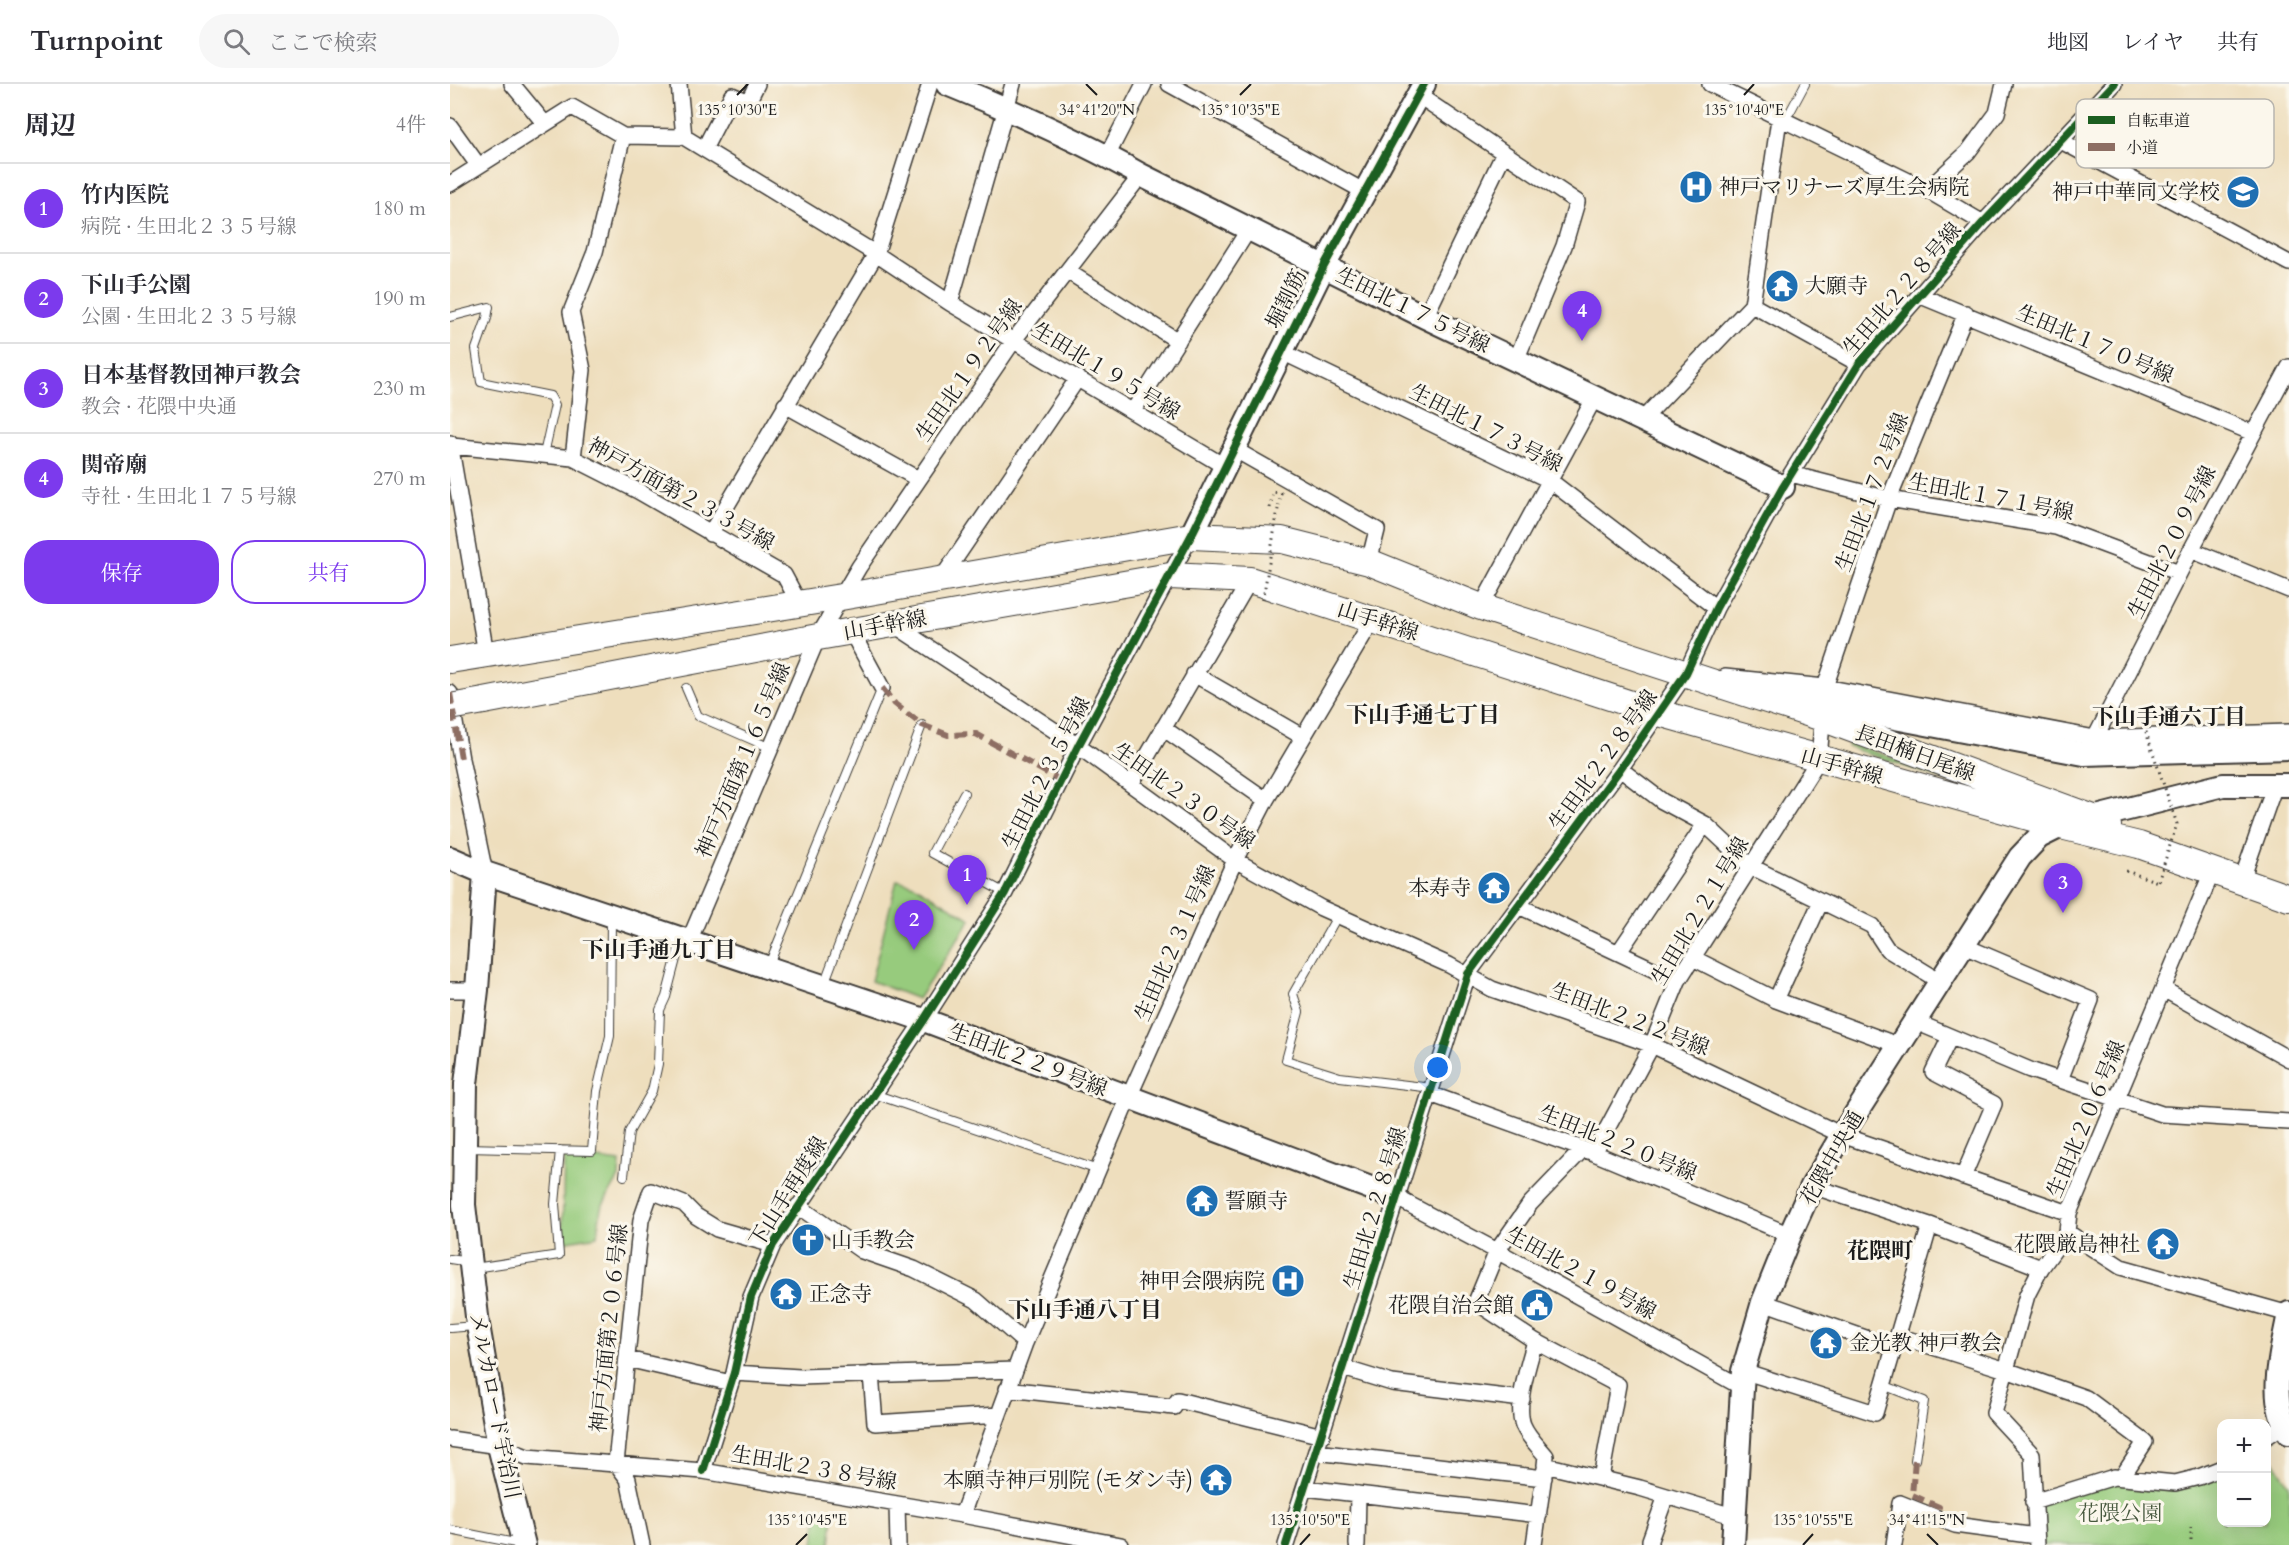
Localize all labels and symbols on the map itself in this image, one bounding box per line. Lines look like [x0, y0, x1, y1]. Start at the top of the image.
legend [2076, 99, 2274, 168]
text: 135°10'30"E [697, 100, 777, 120]
text: 34°41'20"N [1059, 100, 1135, 120]
text: 135°10'35"E [1200, 100, 1280, 120]
text: 135°10'40"E [1704, 100, 1784, 120]
text: 自転車道 [2126, 110, 2190, 132]
text: 小道 [2126, 137, 2158, 159]
hospital icon: 神戸マリナーズ厚生会病院 [1678, 169, 1714, 205]
place label: 神戸マリナーズ厚生会病院 [1719, 173, 1970, 202]
school or university icon: 神戸中華同文学校 [2225, 174, 2261, 210]
place label: 神戸中華同文学校 [2052, 178, 2220, 207]
street label: 生田北２２８号線 [1836, 216, 1968, 362]
street label: 生田北１７５号線 [1331, 261, 1495, 360]
street label: 堀割筋 [1259, 265, 1314, 334]
temple icon: 大願寺 [1764, 268, 1800, 304]
place label: 大願寺 [1805, 272, 1868, 301]
pin: 4 [1562, 292, 1602, 341]
street label: 生田北１９２号線 [909, 293, 1029, 447]
street label: 生田北１７０号線 [2012, 298, 2178, 391]
street label: 生田北１９５号線 [1026, 316, 1185, 427]
street label: 生田北１７３号線 [1404, 377, 1567, 480]
street label: 生田北１７２号線 [1829, 409, 1916, 576]
street label: 神戸方面第２３３号線 [582, 431, 780, 558]
street label: 生田北２０９号線 [2121, 461, 2224, 624]
street label: 生田北１７１号線 [1906, 467, 2076, 528]
street label: 山手幹線 [1333, 595, 1422, 648]
street label: 山手幹線 [841, 604, 929, 647]
street label: 神戸方面第１６５号線 [689, 658, 798, 863]
street label: 生田北２２８号線 [1542, 684, 1665, 837]
street label: 生田北２３５号線 [995, 692, 1098, 855]
district label: 下山手通七丁目 [1346, 700, 1500, 730]
district label: 下山手通六丁目 [2092, 702, 2246, 732]
street label: 長田楠日尾線 [1851, 718, 1979, 789]
street label: 生田北２３０号線 [1107, 736, 1261, 856]
street label: 山手幹線 [1797, 741, 1886, 792]
street label: 生田北２２１号線 [1645, 832, 1756, 991]
pin: 1 [948, 856, 986, 905]
street label: 生田北２３１号線 [1128, 861, 1223, 1026]
pin: 3 [2044, 864, 2082, 913]
temple icon: 本寿寺 [1476, 870, 1512, 906]
place label: 本寿寺 [1408, 874, 1471, 903]
pin: 2 [894, 900, 934, 950]
district label: 下山手通九丁目 [582, 935, 736, 965]
street label: 生田北２２２号線 [1546, 976, 1713, 1063]
street label: 生田北２２９号線 [944, 1017, 1111, 1104]
street label: 生田北２０６号線 [2040, 1036, 2133, 1202]
your location [1423, 1053, 1452, 1082]
street label: 生田北２２０号線 [1534, 1099, 1701, 1188]
street label: 花隈中央通 [1794, 1106, 1871, 1211]
street label: 生田北２２８号線 [1337, 1124, 1414, 1293]
street label: 下山手再度線 [743, 1131, 834, 1253]
temple icon: 誓願寺 [1184, 1183, 1220, 1219]
place label: 誓願寺 [1225, 1187, 1288, 1216]
street label: 生田北２１９号線 [1500, 1220, 1661, 1327]
street label: 神戸方面第２０６号線 [584, 1222, 635, 1434]
church icon: 山手教会 [790, 1222, 826, 1258]
place label: 山手教会 [831, 1226, 915, 1255]
temple icon: 花隈厳島神社 [2145, 1226, 2181, 1262]
place label: 花隈厳島神社 [2014, 1230, 2140, 1259]
district label: 花隈町 [1847, 1236, 1913, 1266]
hospital icon: 神甲会隈病院 [1270, 1263, 1306, 1299]
place label: 神甲会隈病院 [1139, 1267, 1265, 1296]
temple icon: 正念寺 [768, 1276, 804, 1312]
place label: 正念寺 [809, 1280, 872, 1309]
public building icon: 花隈自治会館 [1519, 1287, 1555, 1323]
place label: 花隈自治会館 [1388, 1291, 1514, 1320]
district label: 下山手通八丁目 [1008, 1295, 1162, 1325]
street label: メルカロード宇治川 [462, 1311, 527, 1502]
temple icon: 金光教 神戸教会 [1808, 1325, 1844, 1361]
place label: 金光教 神戸教会 [1849, 1329, 2002, 1358]
street label: 生田北２３８号線 [729, 1440, 899, 1497]
temple icon: 本願寺神戸別院 (モダン寺) [1198, 1462, 1234, 1498]
place label: 本願寺神戸別院 (モダン寺) [943, 1466, 1193, 1495]
park label: 花隈公園 [2078, 1499, 2162, 1528]
text: 135°10'45"E [767, 1510, 847, 1530]
text: 135°10'50"E [1270, 1510, 1350, 1530]
text: 135°10'55"E [1773, 1510, 1853, 1530]
text: 34°41'15"N [1889, 1510, 1965, 1530]

